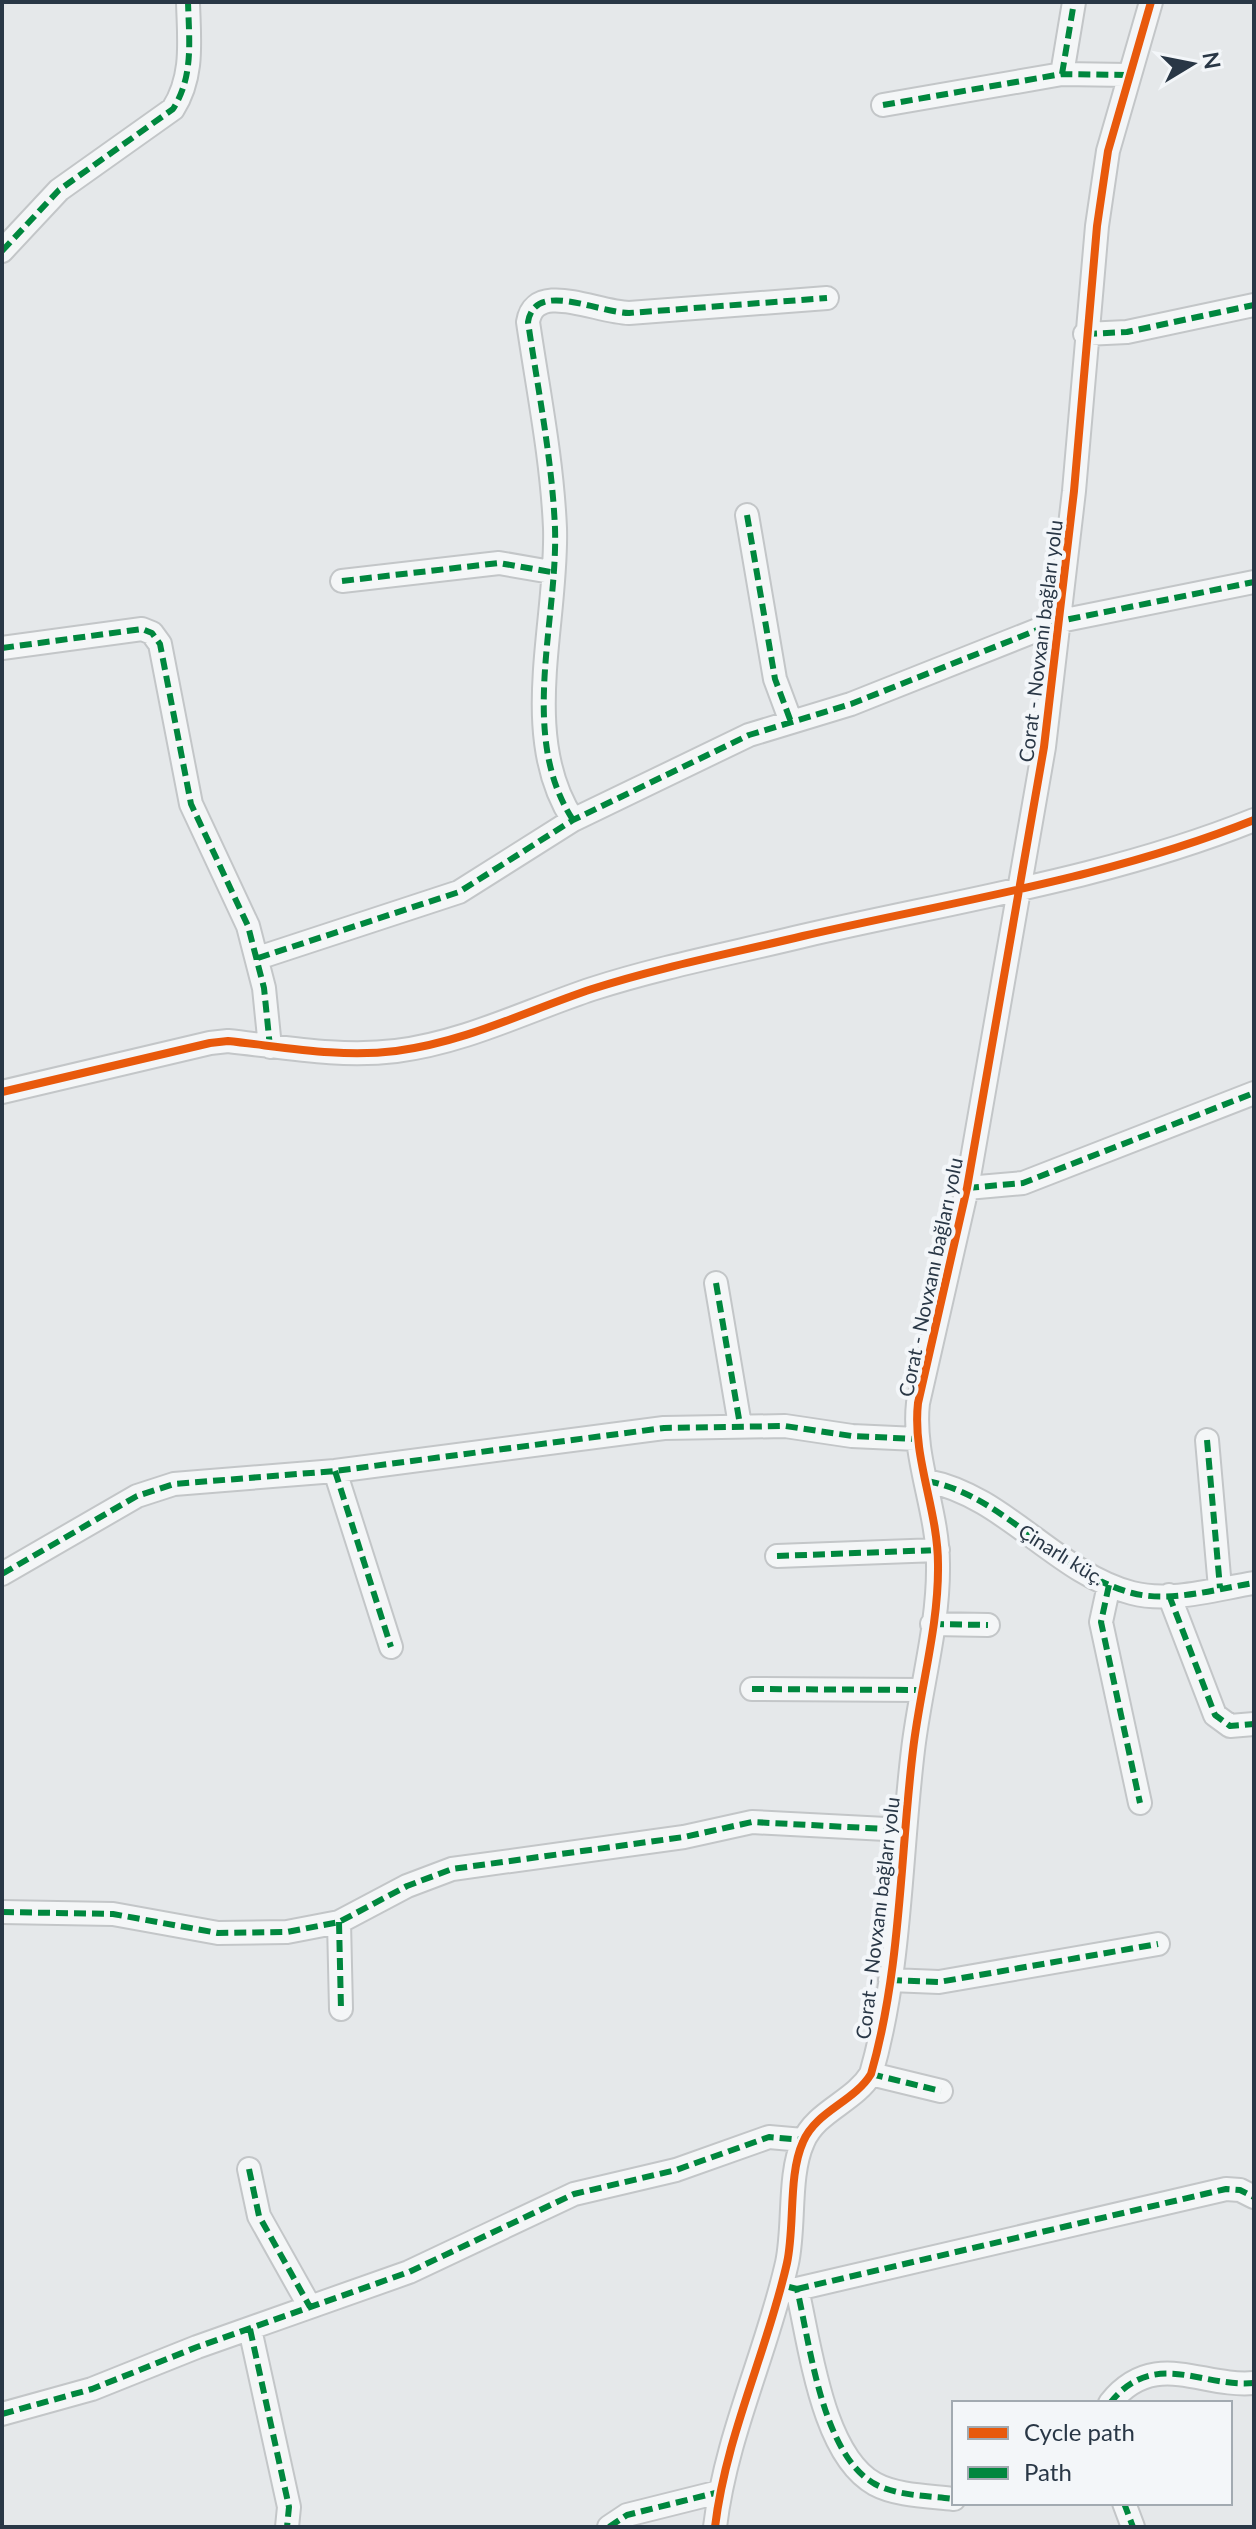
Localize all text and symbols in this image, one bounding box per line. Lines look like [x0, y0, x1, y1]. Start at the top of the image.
north arrow [1152, 24, 1232, 104]
text: N [1197, 50, 1227, 71]
street label: Corat - Novxanı bağları yolu [1013, 519, 1067, 763]
street label: Corat - Novxanı bağları yolu [893, 1155, 967, 1399]
street label: Çinarlı küç. [1015, 1518, 1109, 1590]
street label: Corat - Novxanı bağları yolu [850, 1796, 904, 2040]
legend [952, 2401, 1232, 2505]
text: Cycle path [1024, 2417, 1135, 2446]
text: Path [1024, 2457, 1072, 2486]

